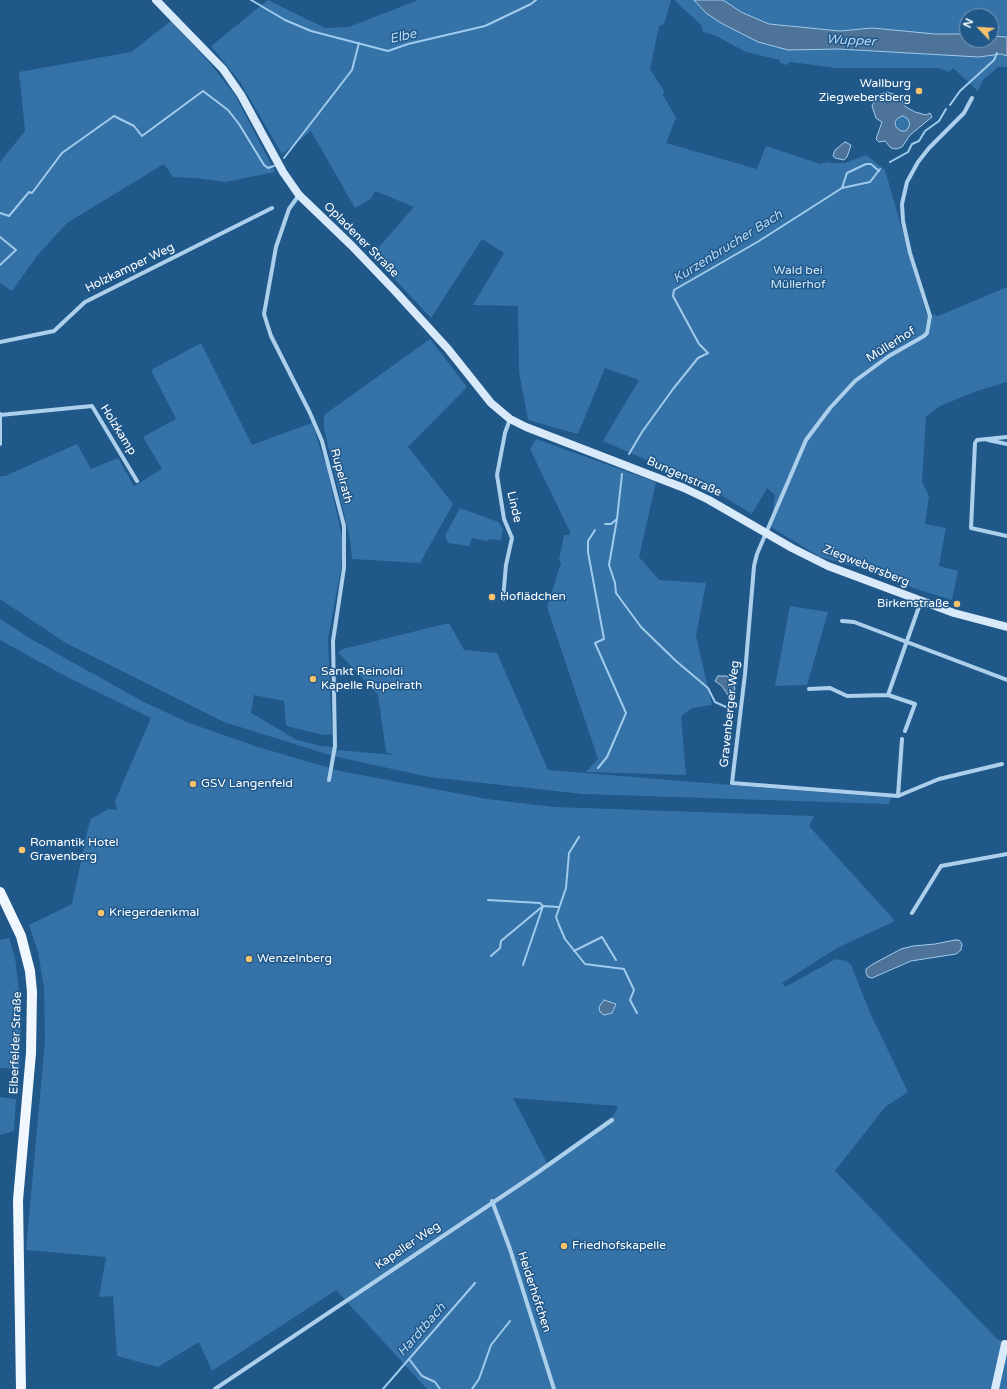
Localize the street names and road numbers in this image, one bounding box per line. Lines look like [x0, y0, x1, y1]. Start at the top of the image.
street label: Opladener Straße [320, 199, 402, 281]
street label: Holzkamper Weg [83, 240, 177, 296]
street label: Müllerhof [864, 324, 918, 366]
street label: Holzkamp [97, 402, 139, 458]
street label: Rupelrath [327, 447, 355, 505]
street label: Bungenstraße [644, 454, 724, 500]
street label: Linde [503, 490, 525, 524]
street label: Ziegwebersberg [821, 542, 911, 590]
street label: Gravenberger Weg [717, 660, 743, 768]
street label: Elberfelder Straße [7, 991, 25, 1095]
street label: Kapeller Weg [373, 1219, 443, 1273]
street label: Heiderhöfchen [514, 1250, 554, 1334]

